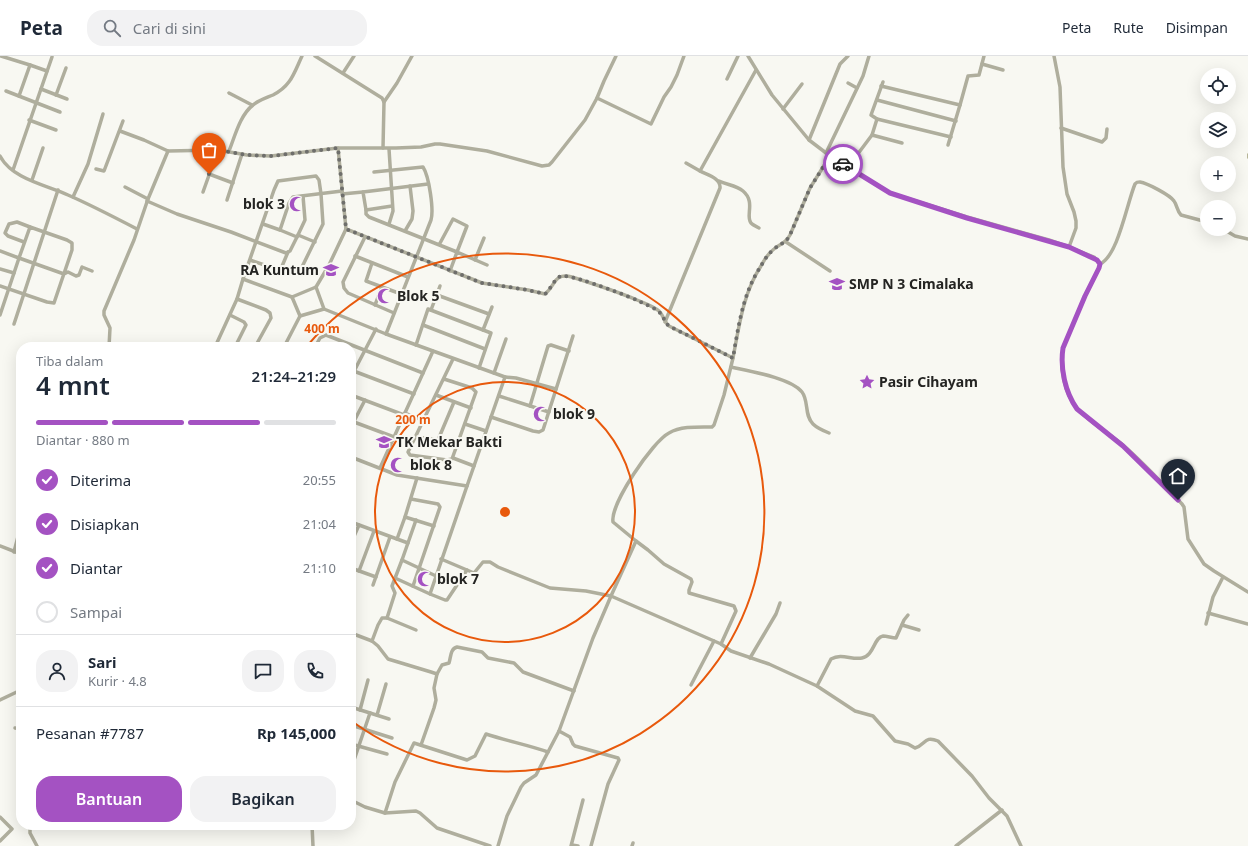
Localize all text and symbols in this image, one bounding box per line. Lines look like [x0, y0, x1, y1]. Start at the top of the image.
search box [87, 10, 367, 46]
text: Peta [20, 15, 63, 41]
icon: search [101, 17, 123, 39]
text: Cari di sini [133, 18, 206, 38]
text: Peta [1062, 18, 1091, 37]
text: Rute [1113, 18, 1144, 37]
text: Disimpan [1166, 18, 1228, 37]
map controls [1200, 68, 1236, 236]
button: locate [1200, 68, 1236, 104]
button: layers [1200, 112, 1236, 148]
pin [192, 133, 226, 174]
icon: bag [198, 139, 220, 161]
courier [823, 144, 863, 184]
icon: car [832, 153, 854, 175]
button: + [1200, 156, 1236, 192]
place label: blok 3 [243, 194, 285, 213]
mosque icon: blok 3 [288, 195, 306, 213]
button: − [1200, 200, 1236, 236]
place label: RA Kuntum [240, 260, 319, 279]
school or university icon: RA Kuntum [322, 261, 340, 279]
place label: SMP N 3 Cimalaka [849, 274, 974, 293]
school or university icon: SMP N 3 Cimalaka [828, 275, 846, 293]
place label: Blok 5 [397, 286, 440, 305]
mosque icon: Blok 5 [376, 287, 394, 305]
text: 400 m [304, 320, 340, 337]
text: Tiba dalam [36, 352, 103, 370]
text: 21:24–21:29 [252, 366, 336, 386]
text: 4 mnt [36, 367, 110, 403]
place label: Pasir Cihayam [879, 372, 978, 391]
place icon: Pasir Cihayam [858, 373, 876, 391]
place label: blok 9 [553, 404, 595, 423]
mosque icon: blok 9 [532, 405, 550, 423]
text: 200 m [395, 411, 431, 428]
text: Diantar · 880 m [36, 431, 130, 449]
place label: TK Mekar Bakti [396, 432, 502, 451]
school or university icon: TK Mekar Bakti [375, 433, 393, 451]
place label: blok 8 [410, 455, 452, 474]
mosque icon: blok 8 [389, 456, 407, 474]
pin [1161, 459, 1195, 500]
icon: home [1167, 465, 1189, 487]
icon: check [36, 469, 58, 491]
text: Diterima [70, 470, 131, 490]
text: 20:55 [303, 471, 336, 489]
centre of rings [498, 505, 512, 519]
icon: check [36, 513, 58, 535]
text: Disiapkan [70, 514, 139, 534]
text: 21:04 [303, 515, 336, 533]
icon: check [36, 557, 58, 579]
text: Diantar [70, 558, 123, 578]
text: 21:10 [303, 559, 336, 577]
place label: blok 7 [437, 569, 479, 588]
mosque icon: blok 7 [416, 570, 434, 588]
text: Sampai [70, 602, 122, 622]
button: person [36, 650, 78, 692]
button: chat [242, 650, 284, 692]
button: phone [294, 650, 336, 692]
text: Sari [88, 652, 116, 672]
text: Kurir · 4.8 [88, 672, 147, 690]
text: Pesanan #7787 [36, 723, 144, 743]
text: Rp 145,000 [257, 723, 336, 743]
button: Bantuan [36, 776, 182, 822]
button: Bagikan [190, 776, 336, 822]

